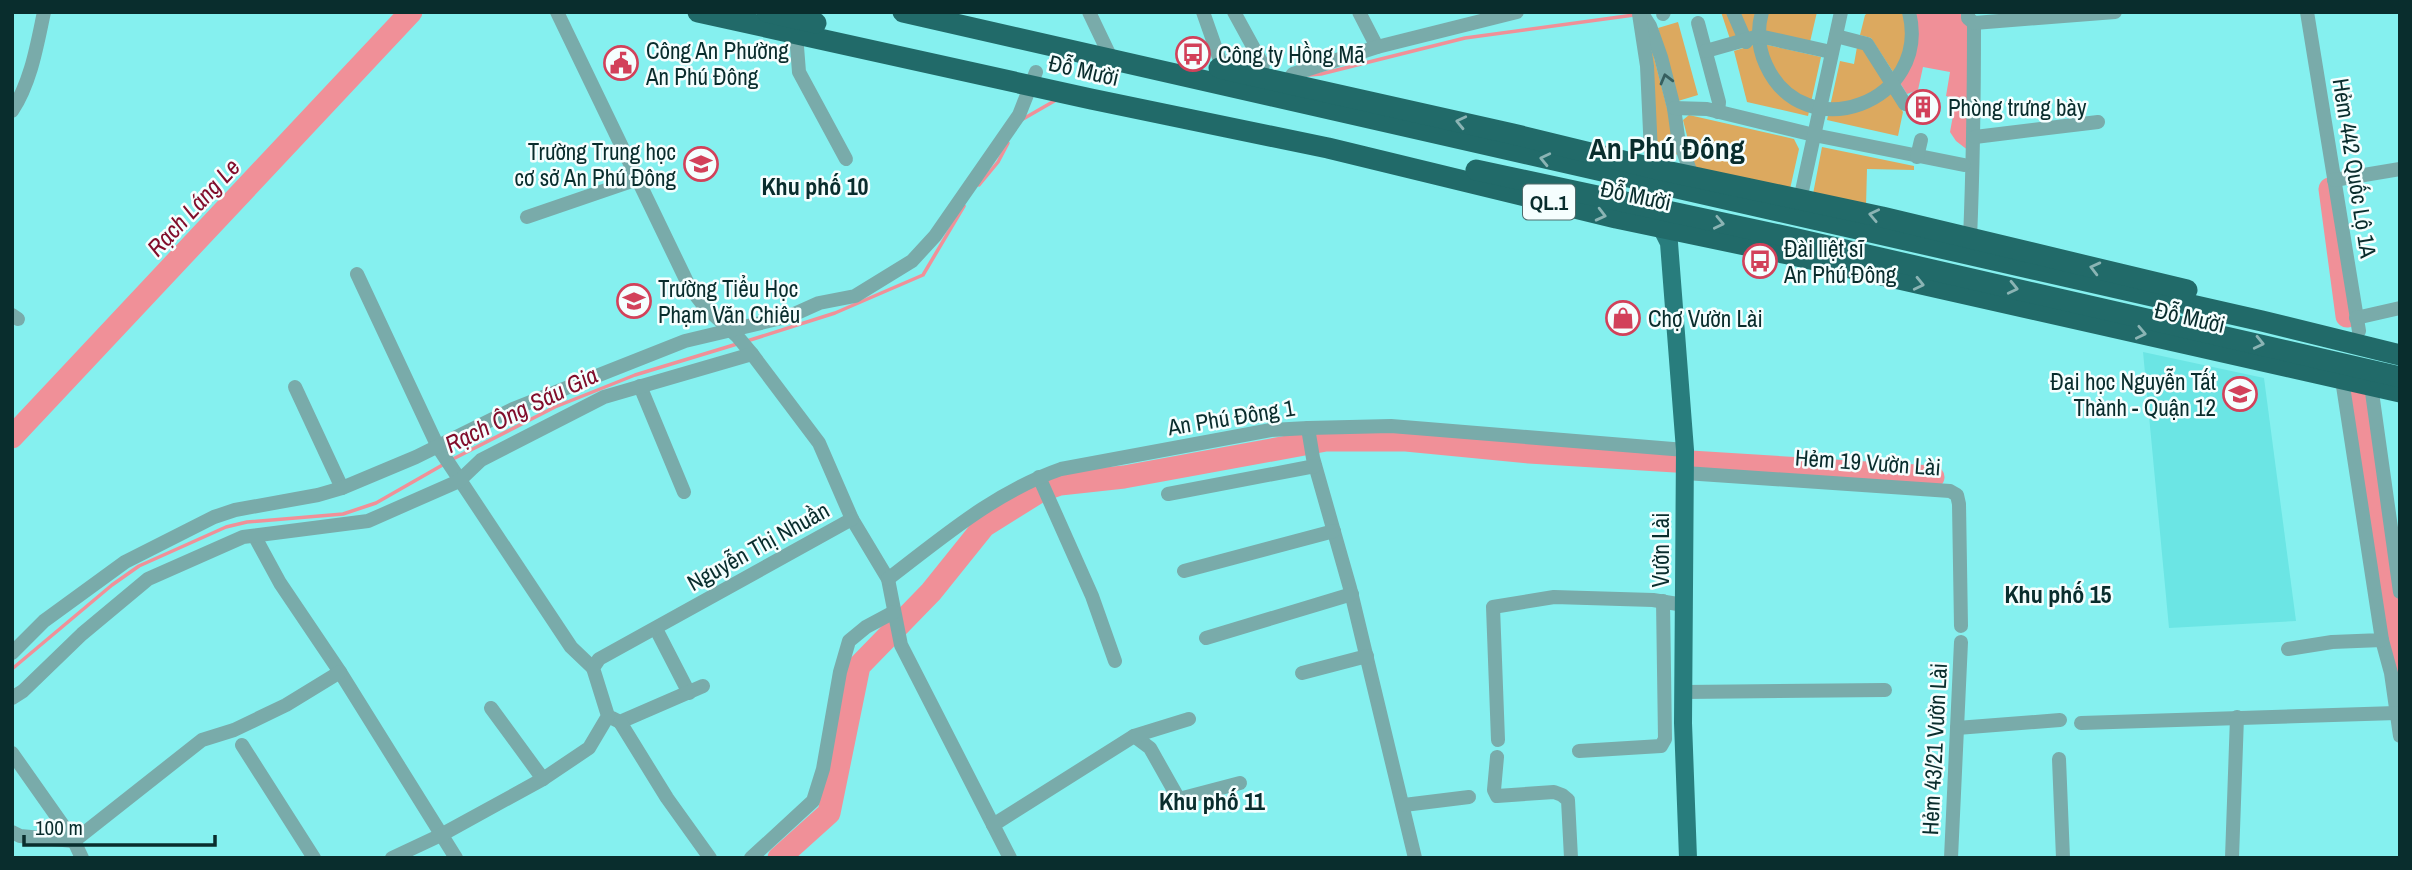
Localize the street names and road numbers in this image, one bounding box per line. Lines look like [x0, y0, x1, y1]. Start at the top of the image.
street label: Đỗ Mười [1046, 47, 1122, 93]
street label: Hẻm 442 Quốc Lộ 1A [2326, 76, 2385, 260]
street label: Đỗ Mười [1598, 172, 1674, 218]
road number: QL.1 [1523, 184, 1575, 220]
street label: Đỗ Mười [2152, 294, 2228, 340]
street label: An Phú Đông 1 [1164, 392, 1297, 442]
street label: Hẻm 19 Vườn Lài [1794, 441, 1942, 483]
street label: Nguyễn Thị Nhuần [681, 494, 835, 598]
street label: Vườn Lài [1645, 513, 1676, 587]
street label: Hẻm 43/21 Vườn Lài [1914, 662, 1954, 836]

